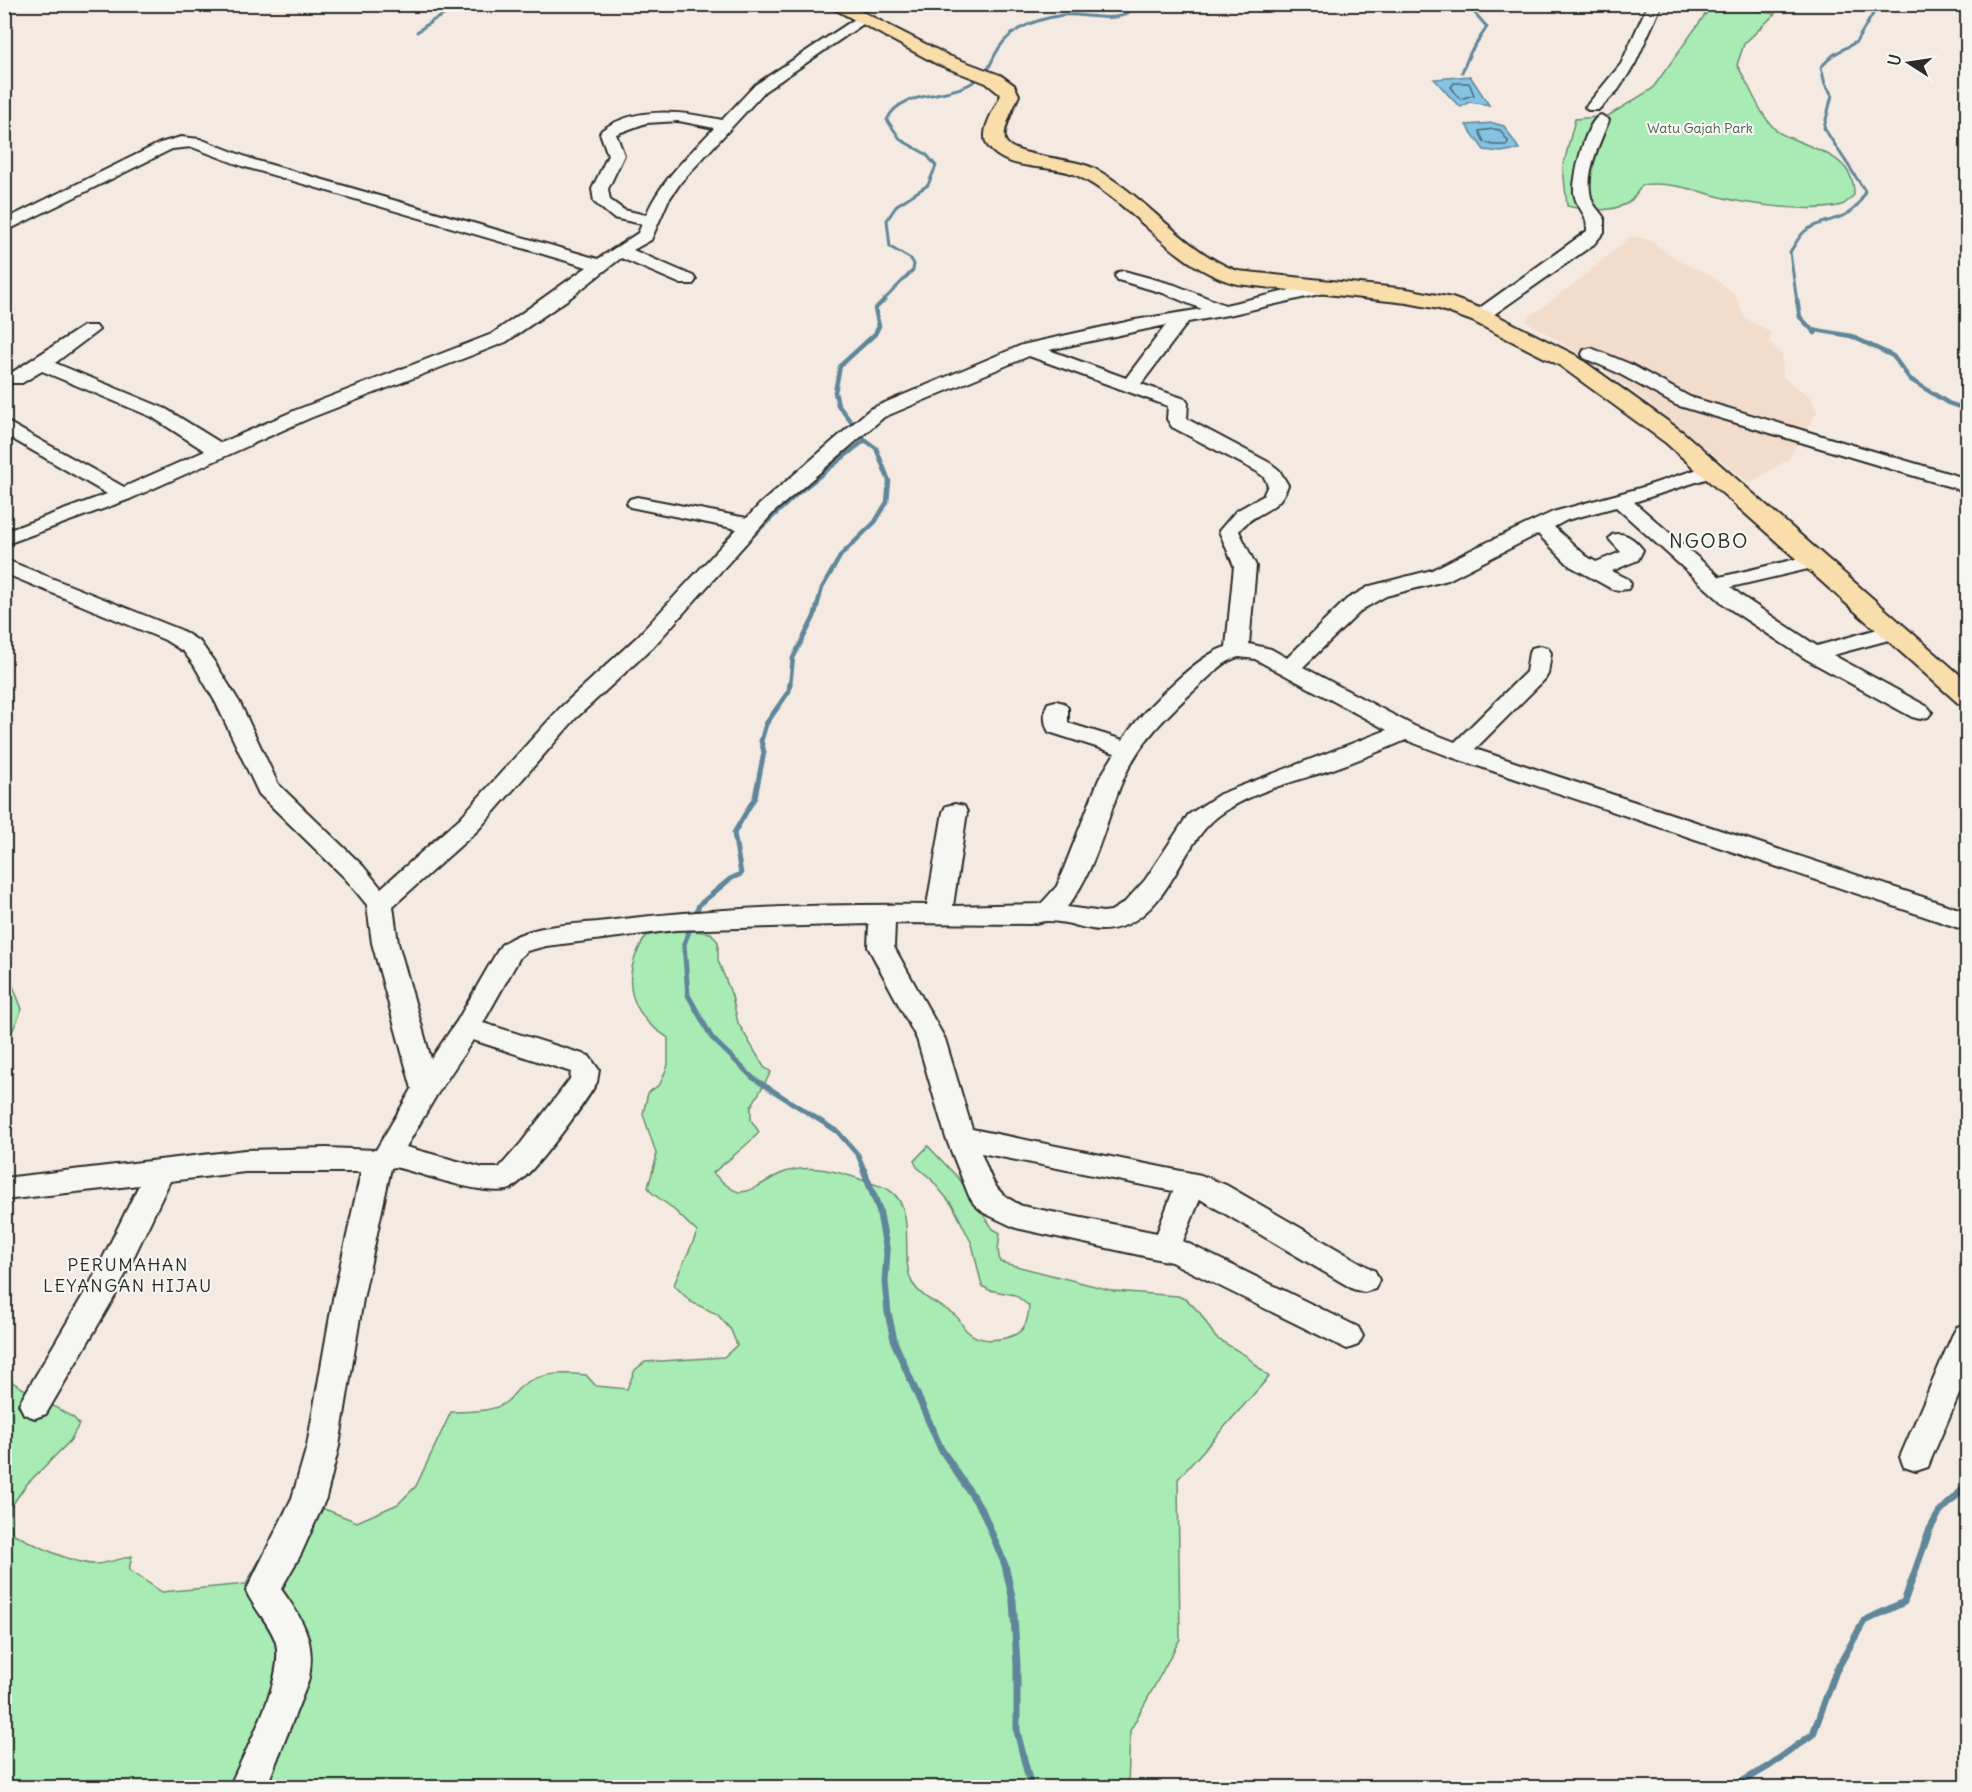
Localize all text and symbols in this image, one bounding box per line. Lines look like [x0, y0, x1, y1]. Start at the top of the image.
north arrow [1879, 33, 1939, 93]
text: U [1883, 52, 1905, 67]
park label: Watu Gajah Park [1647, 119, 1753, 137]
district label: NGOBO [1669, 528, 1749, 553]
district label: PERUMAHAN LEYANGAN HIJAU [43, 1253, 213, 1297]

